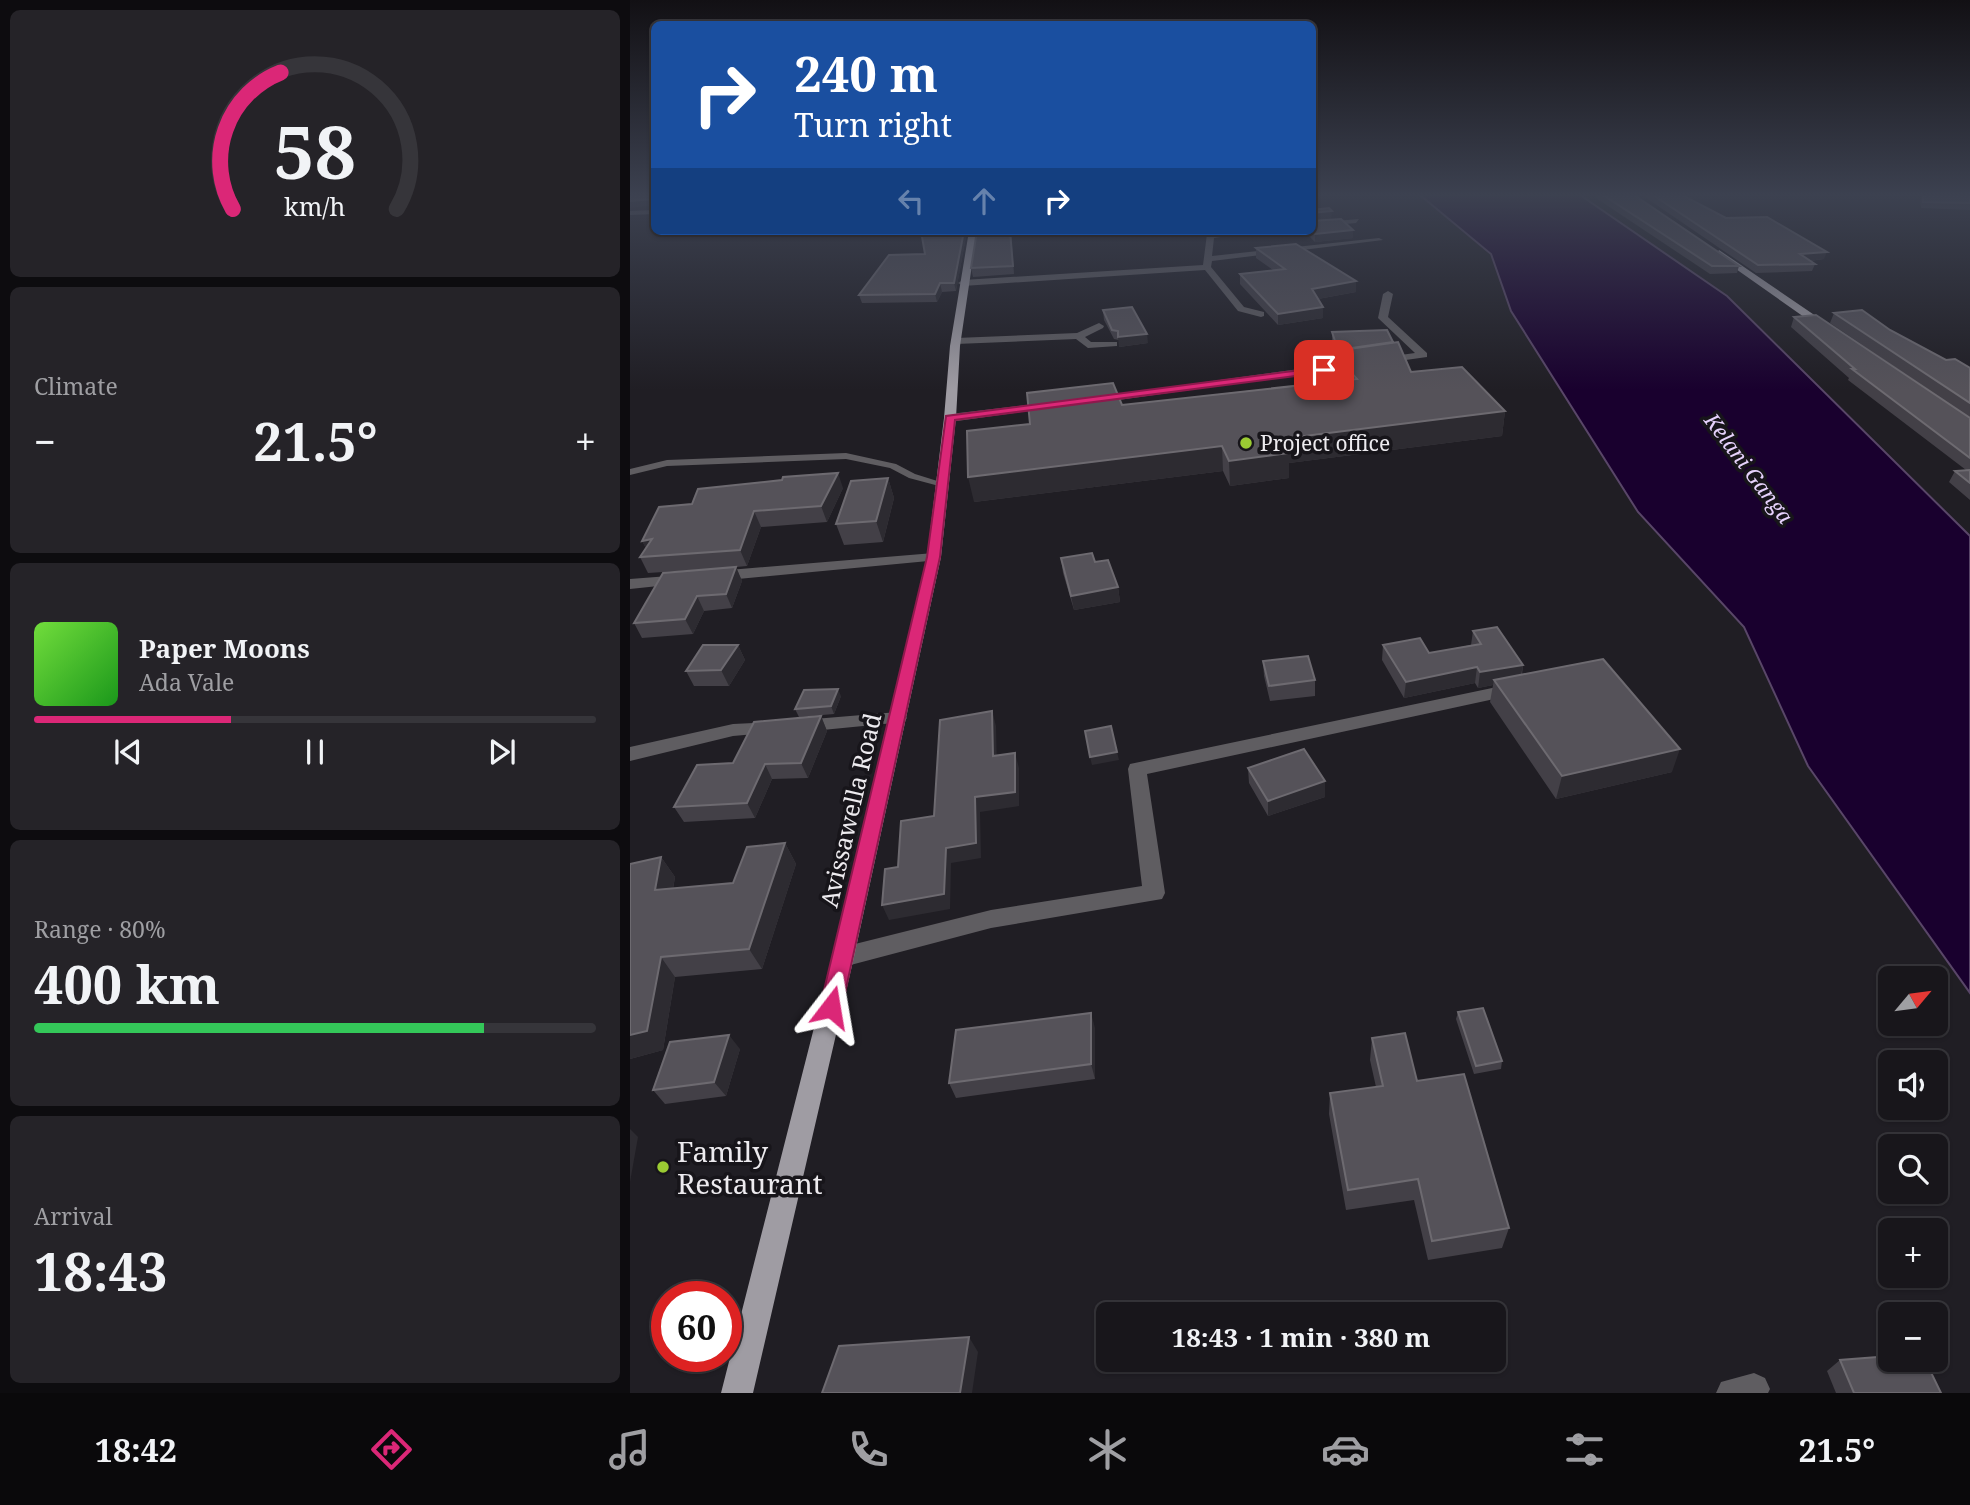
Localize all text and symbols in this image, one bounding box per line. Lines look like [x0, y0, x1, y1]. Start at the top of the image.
text: 240 m [794, 40, 938, 106]
icon: right [679, 49, 770, 140]
text: 58 [274, 102, 356, 201]
text: Turn right [794, 103, 952, 146]
icon: left [892, 182, 930, 220]
icon: ahead [965, 182, 1003, 220]
icon: right [1038, 182, 1076, 220]
text: km/h [284, 189, 346, 223]
pin [1294, 340, 1354, 400]
icon: arrive [1305, 351, 1343, 389]
text: Climate [34, 370, 118, 402]
text: 21.5° [253, 405, 378, 476]
water label: Kelani Ganga [1698, 406, 1800, 529]
text: − [34, 415, 56, 467]
text: + [575, 415, 596, 467]
place label: Project office [1260, 429, 1390, 457]
marker: Project office [1238, 435, 1254, 451]
text: Paper Moons [139, 630, 310, 666]
text: Ada Vale [139, 666, 234, 698]
street label: Avissawella Road [812, 709, 888, 910]
icon: previous [109, 733, 147, 771]
icon: pause [296, 733, 334, 771]
icon: next [483, 733, 521, 771]
text: Range · 80% [34, 913, 166, 945]
text: 400 km [34, 948, 220, 1019]
north arrow [1878, 966, 1948, 1036]
map controls [1878, 966, 1948, 1372]
position arrow [794, 970, 868, 1044]
button: sound [1878, 1050, 1948, 1120]
place label: Family Restaurant [677, 1132, 823, 1202]
button: search [1878, 1134, 1948, 1204]
marker: Family Restaurant [655, 1159, 671, 1175]
text: Arrival [34, 1200, 113, 1232]
button: + [1878, 1218, 1948, 1288]
text: 18:43 [34, 1235, 167, 1306]
speed limit sign: 60 [651, 1281, 742, 1372]
button: − [1878, 1302, 1948, 1372]
text: 18:43 · 1 min · 380 m [1171, 1319, 1431, 1355]
icon: directions [367, 1425, 416, 1474]
icon: music [605, 1425, 654, 1474]
icon: phone [844, 1425, 893, 1474]
icon: climate [1083, 1425, 1132, 1474]
icon: car [1321, 1425, 1370, 1474]
icon: filters [1560, 1425, 1609, 1474]
text: 18:42 [95, 1428, 177, 1471]
text: 21.5° [1799, 1428, 1875, 1471]

